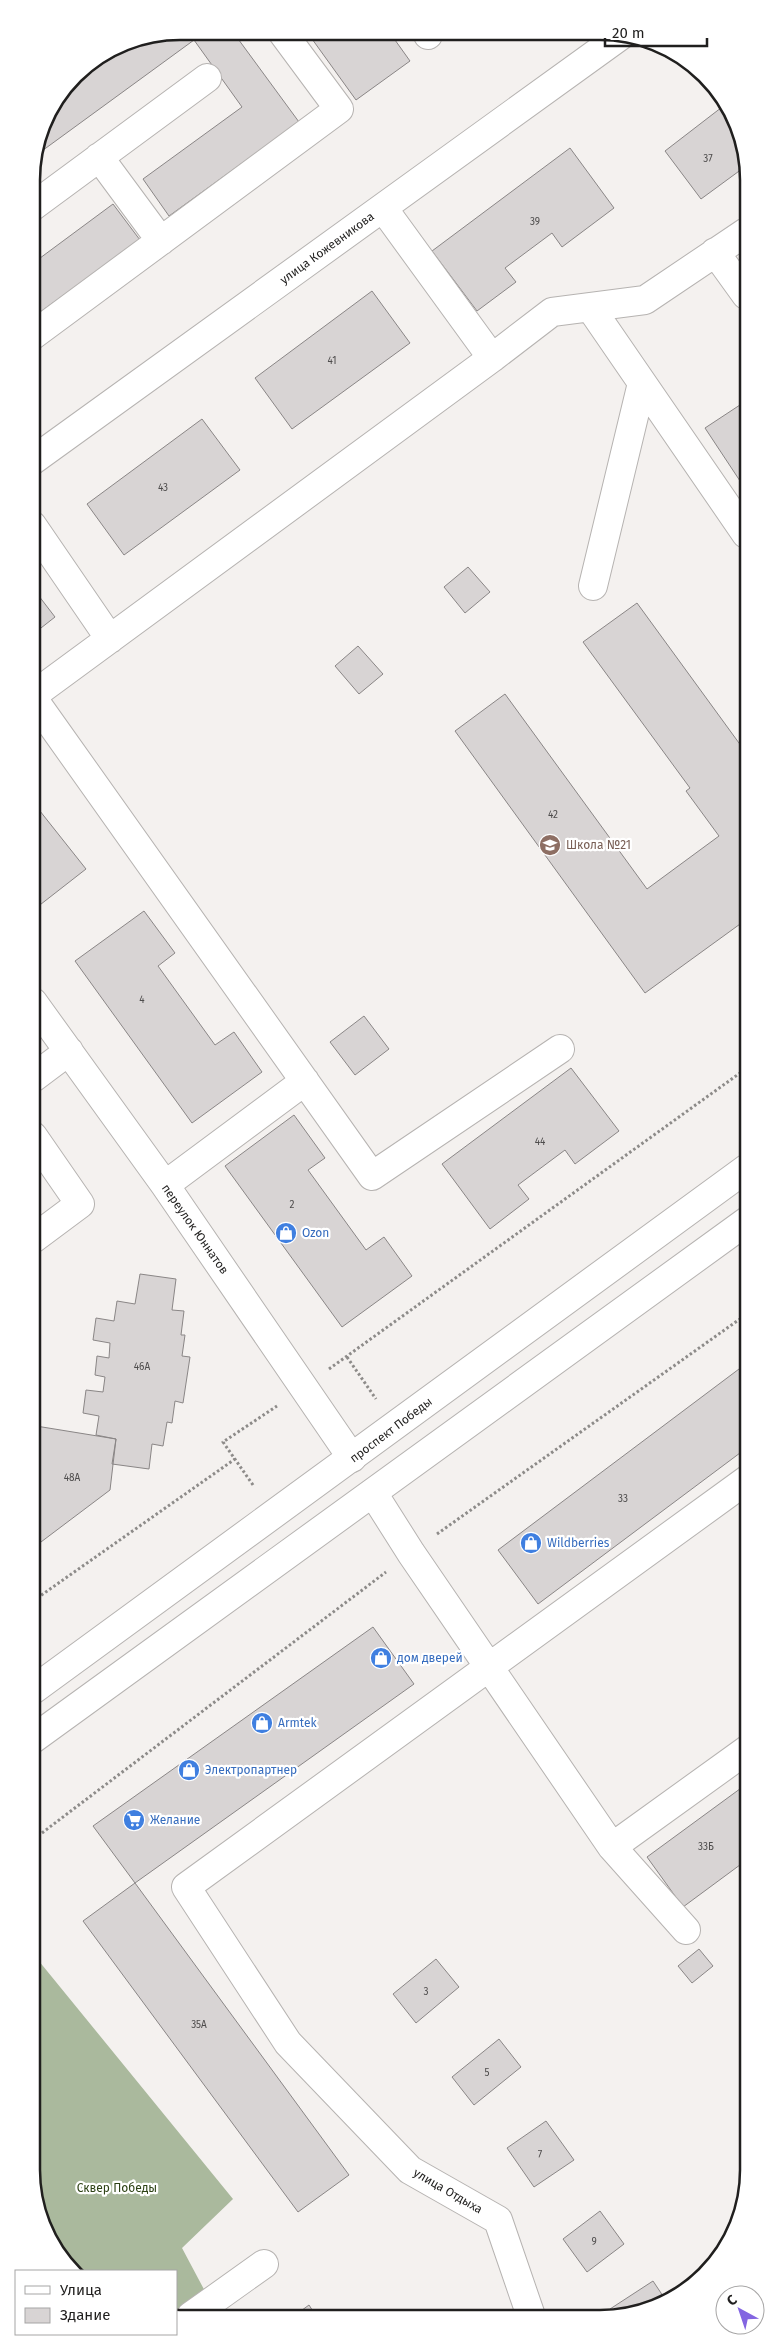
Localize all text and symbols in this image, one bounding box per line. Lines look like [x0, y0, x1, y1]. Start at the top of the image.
scale bar [605, 15, 708, 47]
text: 20 m [612, 24, 645, 42]
house number: 37 [703, 153, 713, 165]
street label: улица Кожевникова [277, 209, 377, 287]
house number: 39 [530, 216, 540, 228]
house number: 41 [327, 355, 337, 367]
house number: 43 [158, 482, 168, 494]
house number: 42 [548, 809, 558, 821]
school or university icon: Школа №21 [538, 833, 562, 857]
place label: Школа №21 [566, 838, 631, 852]
house number: 4 [139, 994, 145, 1006]
house number: 44 [535, 1136, 546, 1148]
street label: переулок Юннатов [159, 1181, 231, 1277]
house number: 2 [290, 1199, 295, 1211]
shop icon: Ozon [274, 1221, 298, 1245]
place label: Ozon [302, 1226, 329, 1240]
house number: 46А [134, 1361, 150, 1373]
street label: проспект Победы [347, 1395, 435, 1465]
house number: 48А [64, 1472, 81, 1484]
house number: 33 [618, 1493, 628, 1505]
shop icon: Wildberries [519, 1531, 543, 1555]
place label: Wildberries [547, 1536, 610, 1550]
shop icon: дом дверей [369, 1646, 393, 1670]
place label: дом дверей [397, 1651, 463, 1665]
shop icon: Armtek [250, 1711, 274, 1735]
place label: Armtek [278, 1716, 317, 1730]
shop icon: Электропартнер [177, 1758, 201, 1782]
place label: Электропартнер [205, 1763, 297, 1777]
supermarket icon: Желание [122, 1808, 146, 1832]
place label: Желание [150, 1813, 200, 1827]
house number: 33Б [698, 1841, 714, 1853]
house number: 3 [424, 1986, 429, 1998]
house number: 35А [191, 2019, 207, 2031]
house number: 5 [484, 2067, 490, 2079]
house number: 7 [538, 2149, 543, 2161]
street label: улица Отдыха [411, 2166, 485, 2216]
park label: Сквер Победы [77, 2181, 157, 2195]
house number: 9 [591, 2236, 597, 2248]
legend [15, 2270, 178, 2335]
text: Улица [60, 2281, 102, 2299]
north arrow [715, 2285, 765, 2335]
text: С [723, 2291, 741, 2310]
text: Здание [60, 2306, 110, 2324]

